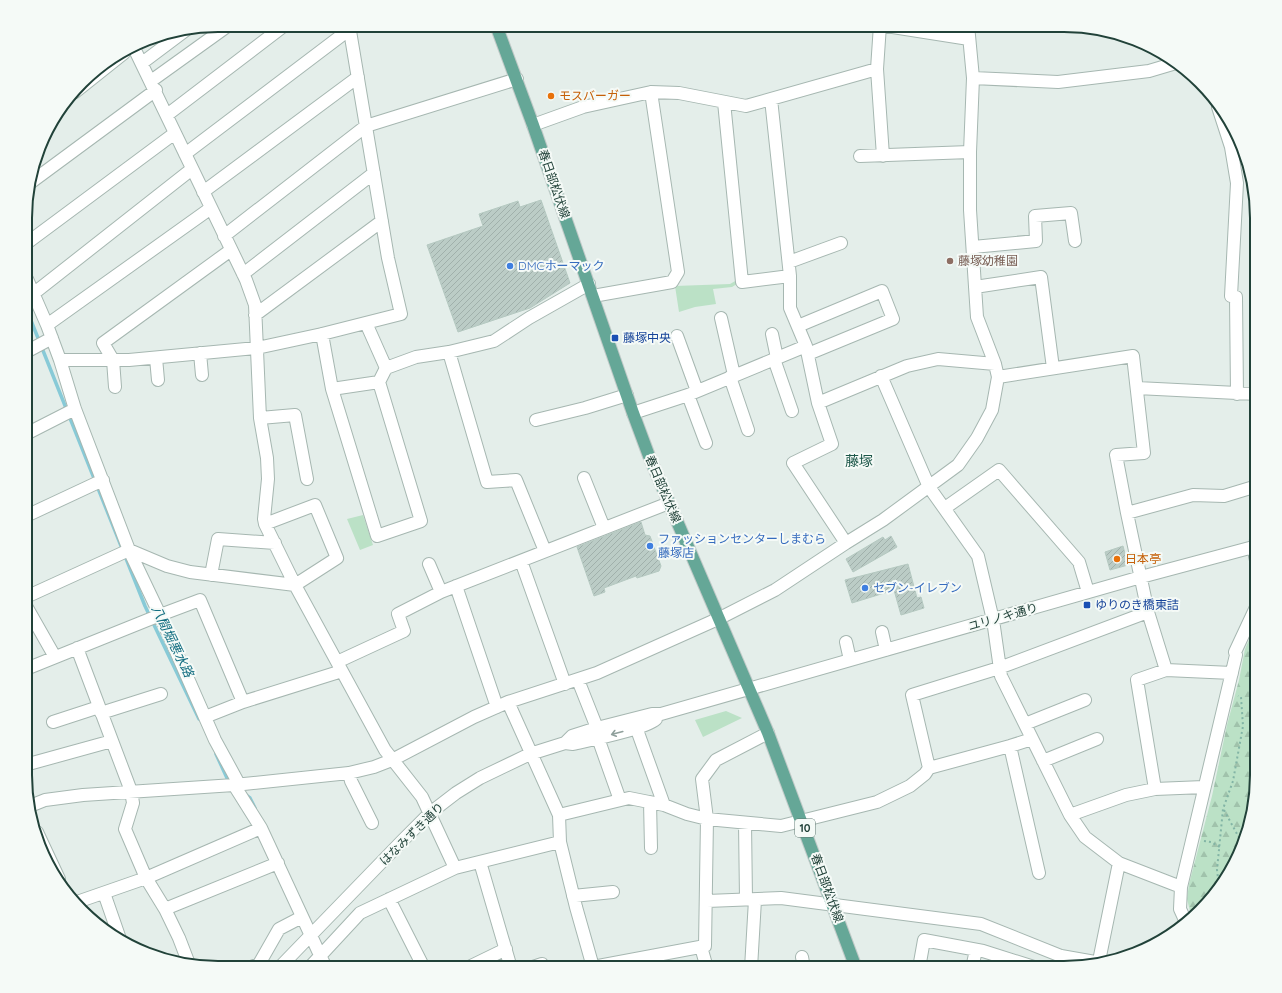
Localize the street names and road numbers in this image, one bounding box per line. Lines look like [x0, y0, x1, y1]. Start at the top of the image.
street label: 春日部松伏線 [536, 147, 573, 220]
street label: 春日部松伏線 [642, 453, 684, 525]
street label: ユリノキ通り [966, 599, 1040, 634]
street label: はなみずき通り [376, 799, 447, 868]
road number: 10 [795, 819, 815, 837]
street label: 春日部松伏線 [808, 851, 847, 924]

